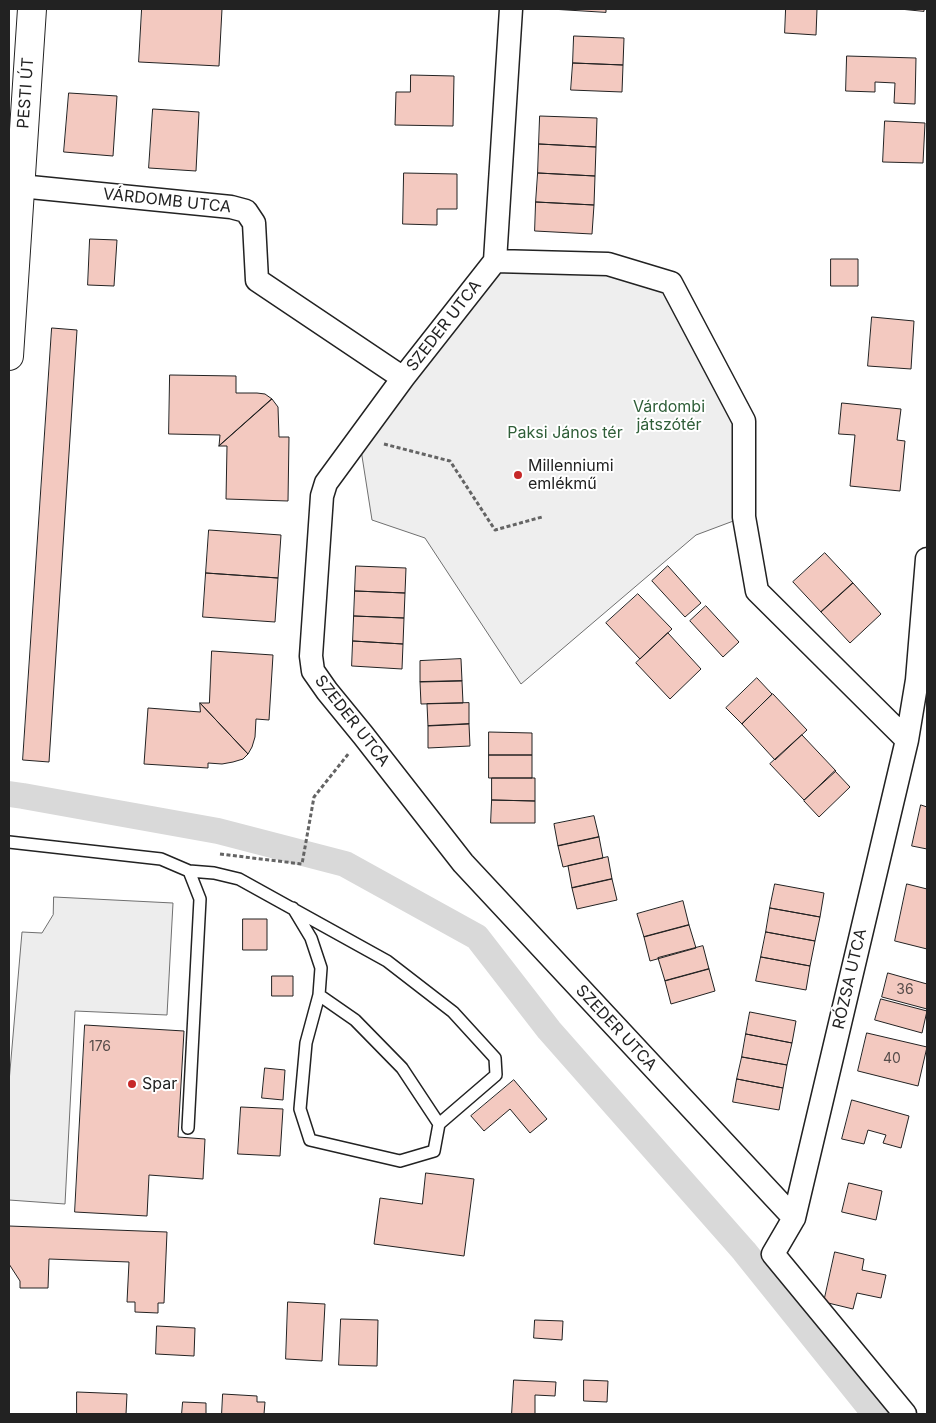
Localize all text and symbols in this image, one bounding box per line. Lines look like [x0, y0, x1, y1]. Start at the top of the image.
street label: PESTI ÚT [14, 57, 38, 129]
street label: VÁRDOMB UTCA [102, 185, 232, 217]
street label: SZEDER UTCA [403, 277, 485, 375]
park label: Várdombi játszótér [633, 397, 705, 435]
park label: Paksi János tér [507, 423, 623, 443]
place label: Millenniumi emlékmű [528, 456, 614, 494]
marker: Millenniumi emlékmű [512, 469, 524, 481]
street label: SZEDER UTCA [311, 672, 393, 770]
street label: RÓZSA UTCA [829, 927, 871, 1031]
street label: SZEDER UTCA [571, 981, 661, 1075]
house number: 36 [896, 982, 914, 998]
house number: 176 [89, 1039, 111, 1055]
house number: 40 [883, 1051, 901, 1067]
place label: Spar [142, 1074, 177, 1094]
marker: Spar [126, 1078, 138, 1090]

